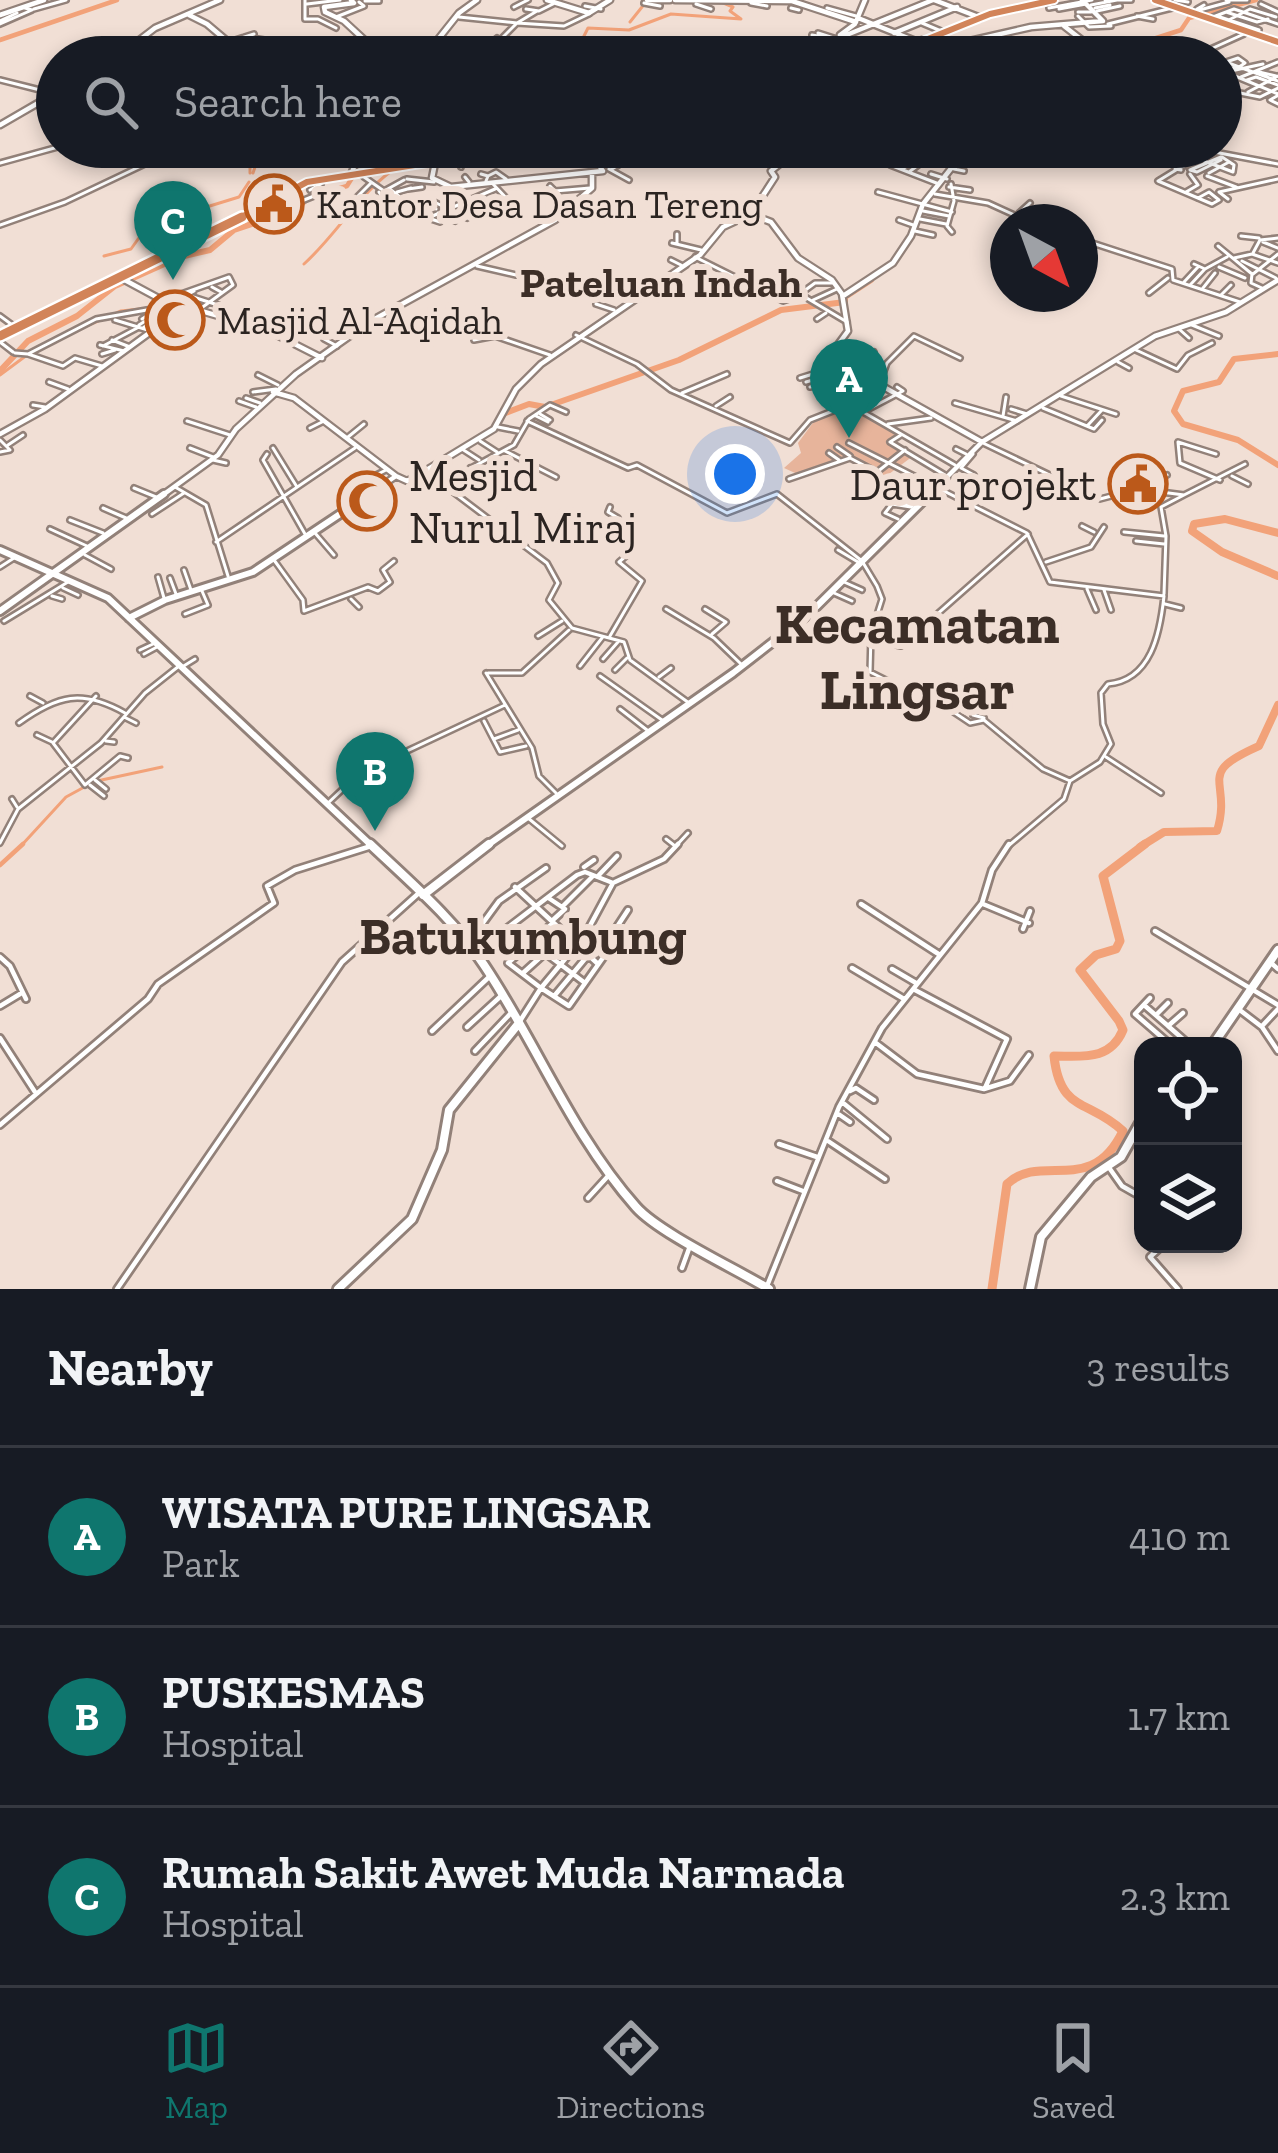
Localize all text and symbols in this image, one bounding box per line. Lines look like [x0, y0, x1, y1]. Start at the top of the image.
search box [36, 36, 1242, 168]
icon: search [78, 69, 144, 135]
text: Search here [174, 75, 402, 129]
public building icon: Kantor Desa Dasan Tereng [243, 173, 305, 235]
pin: C [134, 181, 212, 280]
place label: Kantor Desa Dasan Tereng [316, 181, 763, 228]
north arrow [990, 204, 1098, 312]
district label: Pateluan Indah [520, 257, 802, 308]
mosque icon: Masjid Al-Aqidah [144, 289, 206, 351]
place label: Masjid Al-Aqidah [217, 297, 503, 344]
pin: A [810, 339, 888, 438]
your location [705, 444, 765, 504]
place label: Mesjid Nurul Miraj [409, 449, 637, 555]
public building icon: Daur projekt [1107, 453, 1169, 515]
place label: Daur projekt [850, 458, 1096, 512]
mosque icon: Mesjid Nurul Miraj [336, 470, 398, 532]
district label: Kecamatan Lingsar [774, 589, 1060, 724]
pin: B [336, 732, 414, 831]
district label: Batukumbung [359, 906, 687, 967]
map controls [1134, 1037, 1242, 1253]
button: locate [1134, 1037, 1242, 1145]
button: layers [1134, 1145, 1242, 1253]
text: Nearby [48, 1337, 213, 1398]
text: 3 results [1086, 1344, 1230, 1391]
text: WISATA PURE LINGSAR [162, 1486, 651, 1540]
text: A [74, 1513, 100, 1560]
text: 410 m [1129, 1513, 1230, 1560]
text: Park [162, 1540, 239, 1587]
text: PUSKESMAS [162, 1666, 425, 1720]
text: B [75, 1693, 99, 1740]
text: 1.7 km [1128, 1693, 1230, 1740]
text: Hospital [162, 1720, 304, 1767]
text: Rumah Sakit Awet Muda Narmada [162, 1846, 845, 1900]
text: C [74, 1873, 100, 1920]
text: 2.3 km [1120, 1873, 1230, 1920]
text: Hospital [162, 1900, 304, 1947]
tab: Map [163, 2015, 229, 2126]
tab: Directions [556, 2015, 705, 2126]
tab: Saved [1032, 2015, 1115, 2126]

